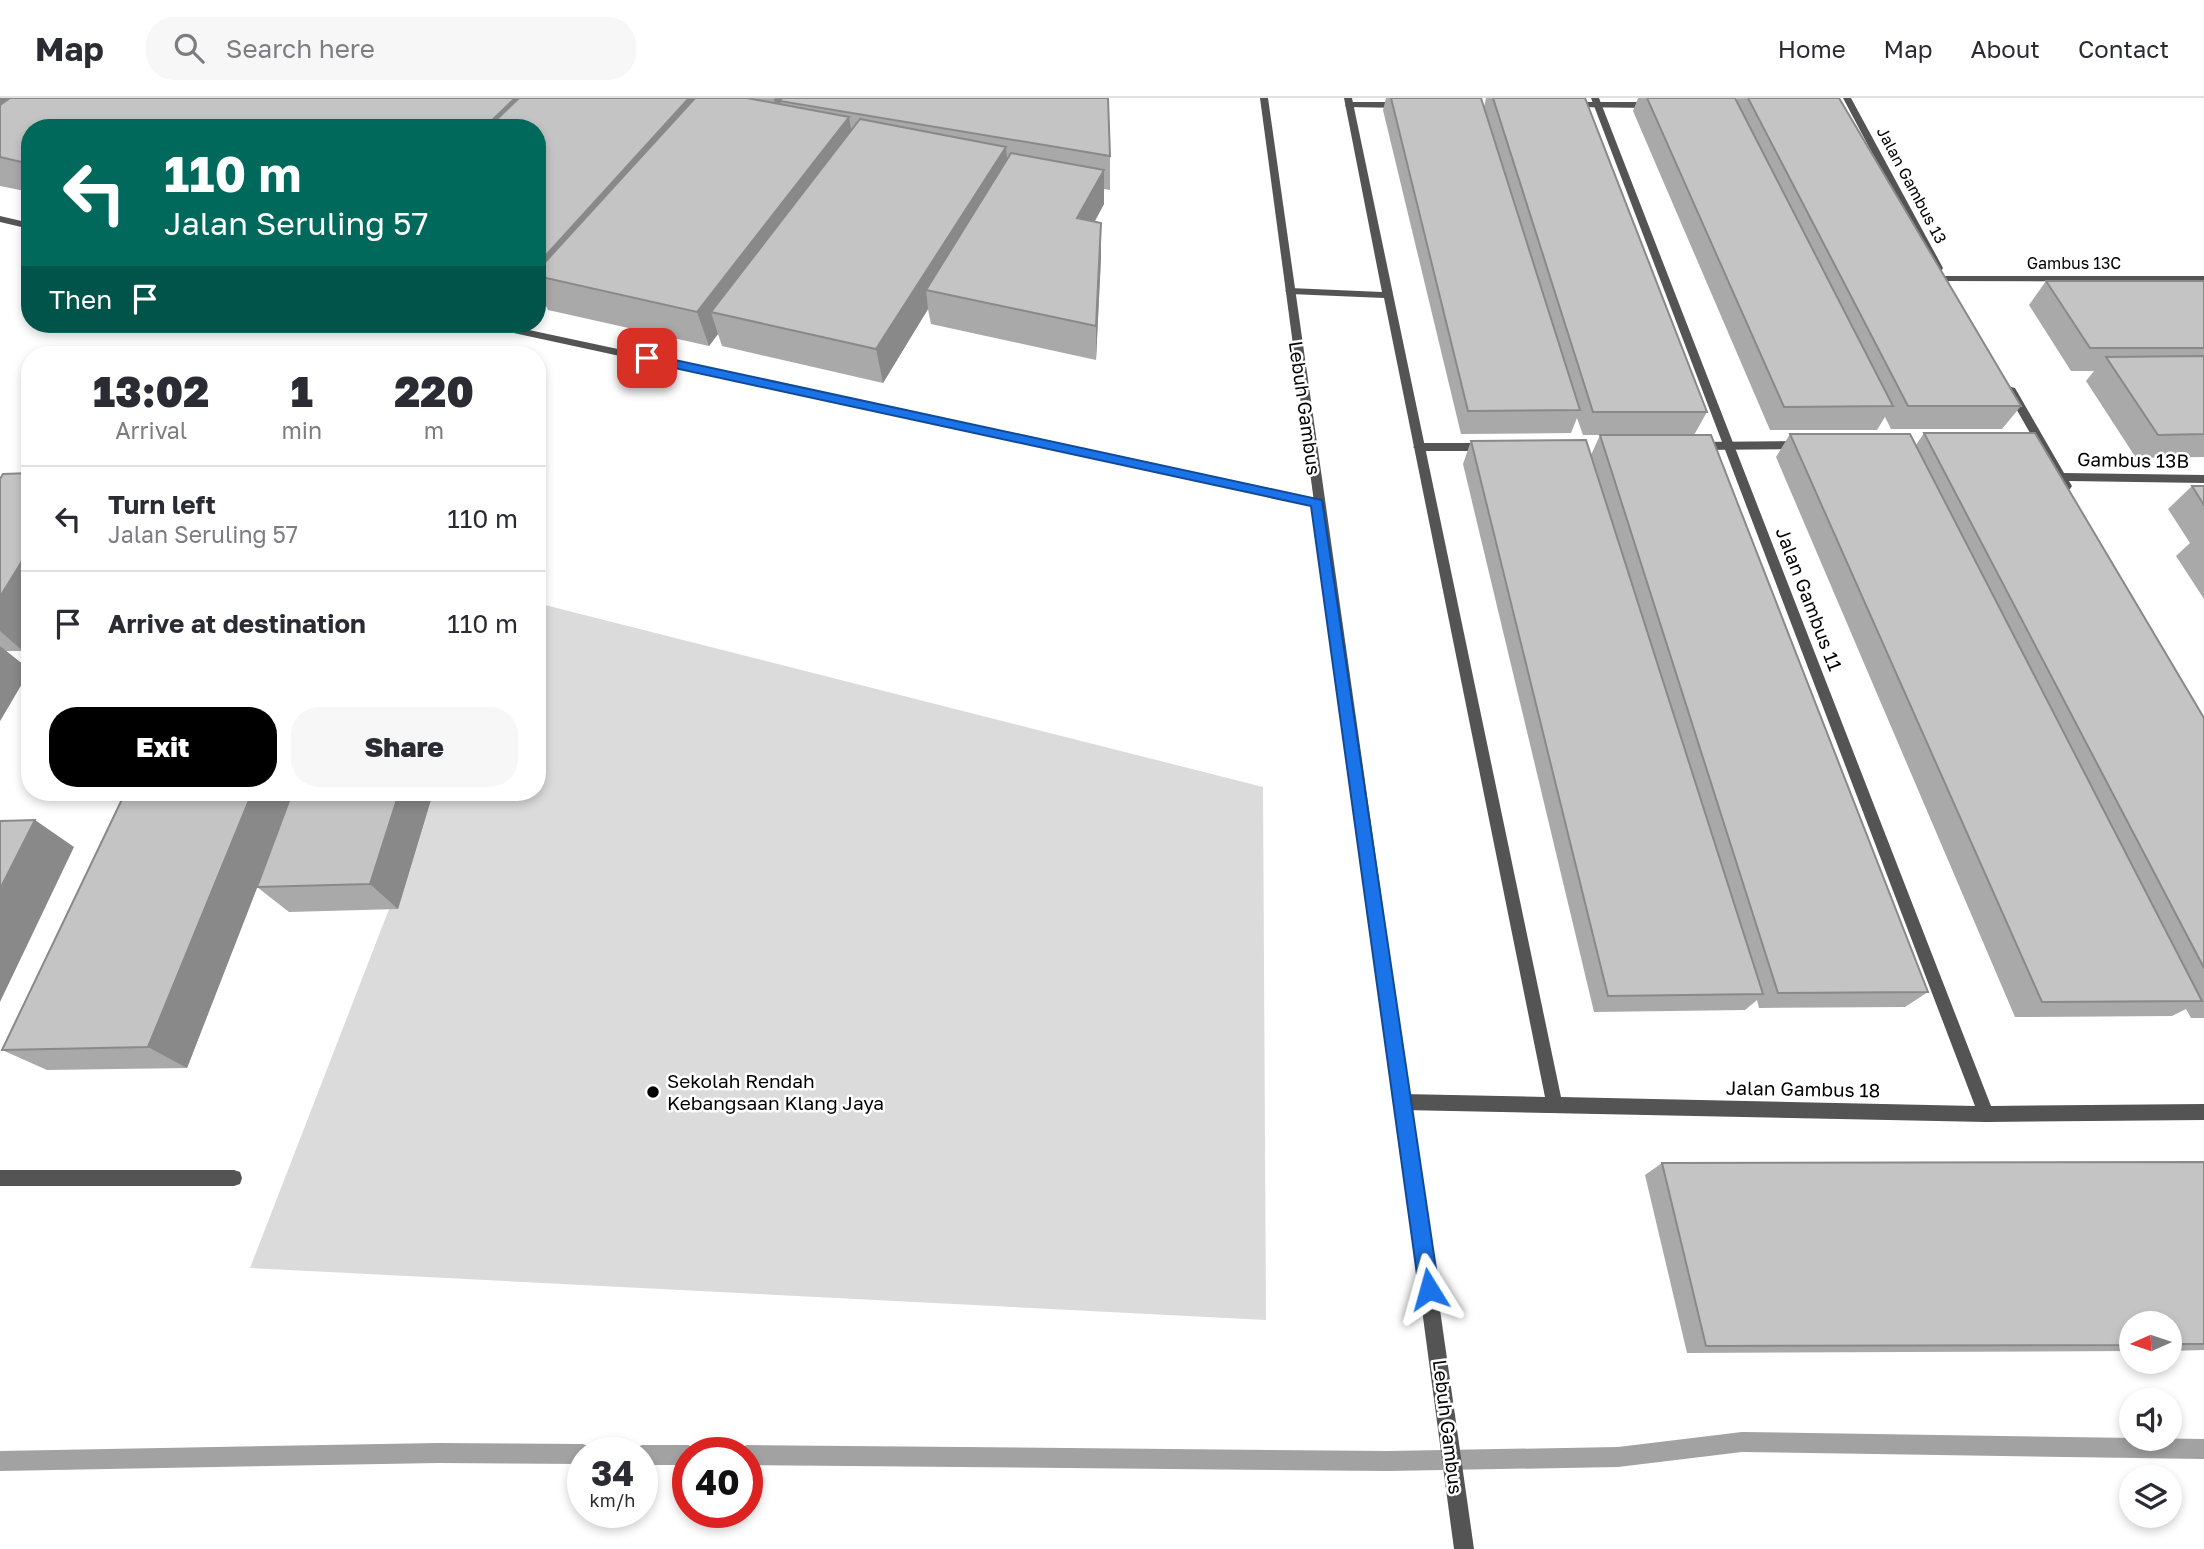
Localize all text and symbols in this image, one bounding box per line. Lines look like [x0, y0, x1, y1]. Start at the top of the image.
search box [146, 17, 636, 80]
text: Map [35, 29, 104, 68]
icon: search [170, 29, 208, 67]
text: Search here [226, 33, 375, 64]
text: Home [1778, 34, 1846, 63]
text: Map [1884, 34, 1933, 63]
text: About [1971, 34, 2040, 63]
text: Contact [2078, 34, 2169, 63]
street label: Jalan Gambus 13 [1873, 123, 1951, 247]
text: 110 m [164, 144, 301, 203]
icon: left [49, 147, 140, 238]
text: Jalan Seruling 57 [164, 204, 428, 242]
street label: Gambus 13C [2027, 253, 2121, 273]
icon: arrive [126, 280, 164, 318]
text: Then [49, 284, 112, 315]
pin [617, 328, 677, 388]
icon: arrive [628, 339, 666, 377]
street label: Lebuh Gambus [1285, 339, 1326, 477]
text: 13:02 [93, 366, 209, 416]
text: 1 [291, 366, 313, 416]
text: 220 [394, 366, 474, 416]
text: Arrival [115, 416, 187, 444]
text: min [281, 416, 322, 444]
text: m [424, 416, 444, 444]
street label: Gambus 13B [2077, 447, 2189, 472]
text: Turn left [108, 489, 216, 520]
icon: left [49, 500, 87, 538]
text: 110 m [447, 503, 518, 534]
text: Jalan Seruling 57 [108, 520, 298, 548]
street label: Jalan Gambus 11 [1772, 524, 1847, 674]
icon: arrive [49, 605, 87, 643]
text: Arrive at destination [108, 608, 366, 639]
text: 110 m [447, 608, 518, 639]
button: Exit [49, 707, 277, 787]
button: Share [291, 707, 518, 787]
place label: Sekolah Rendah Kebangsaan Klang Jaya [667, 1069, 884, 1114]
street label: Jalan Gambus 18 [1726, 1076, 1880, 1101]
marker: Sekolah Rendah Kebangsaan Klang Jaya [645, 1084, 661, 1100]
position arrow [1392, 1252, 1466, 1326]
north arrow [2119, 1311, 2182, 1374]
map controls [2119, 1311, 2182, 1528]
street label: Lebuh Gambus [1429, 1358, 1468, 1496]
button: sound [2119, 1388, 2182, 1451]
speed limit sign: 40 [672, 1437, 763, 1528]
text: 34 [591, 1452, 634, 1494]
button: layers [2119, 1465, 2182, 1528]
text: km/h [590, 1489, 635, 1511]

